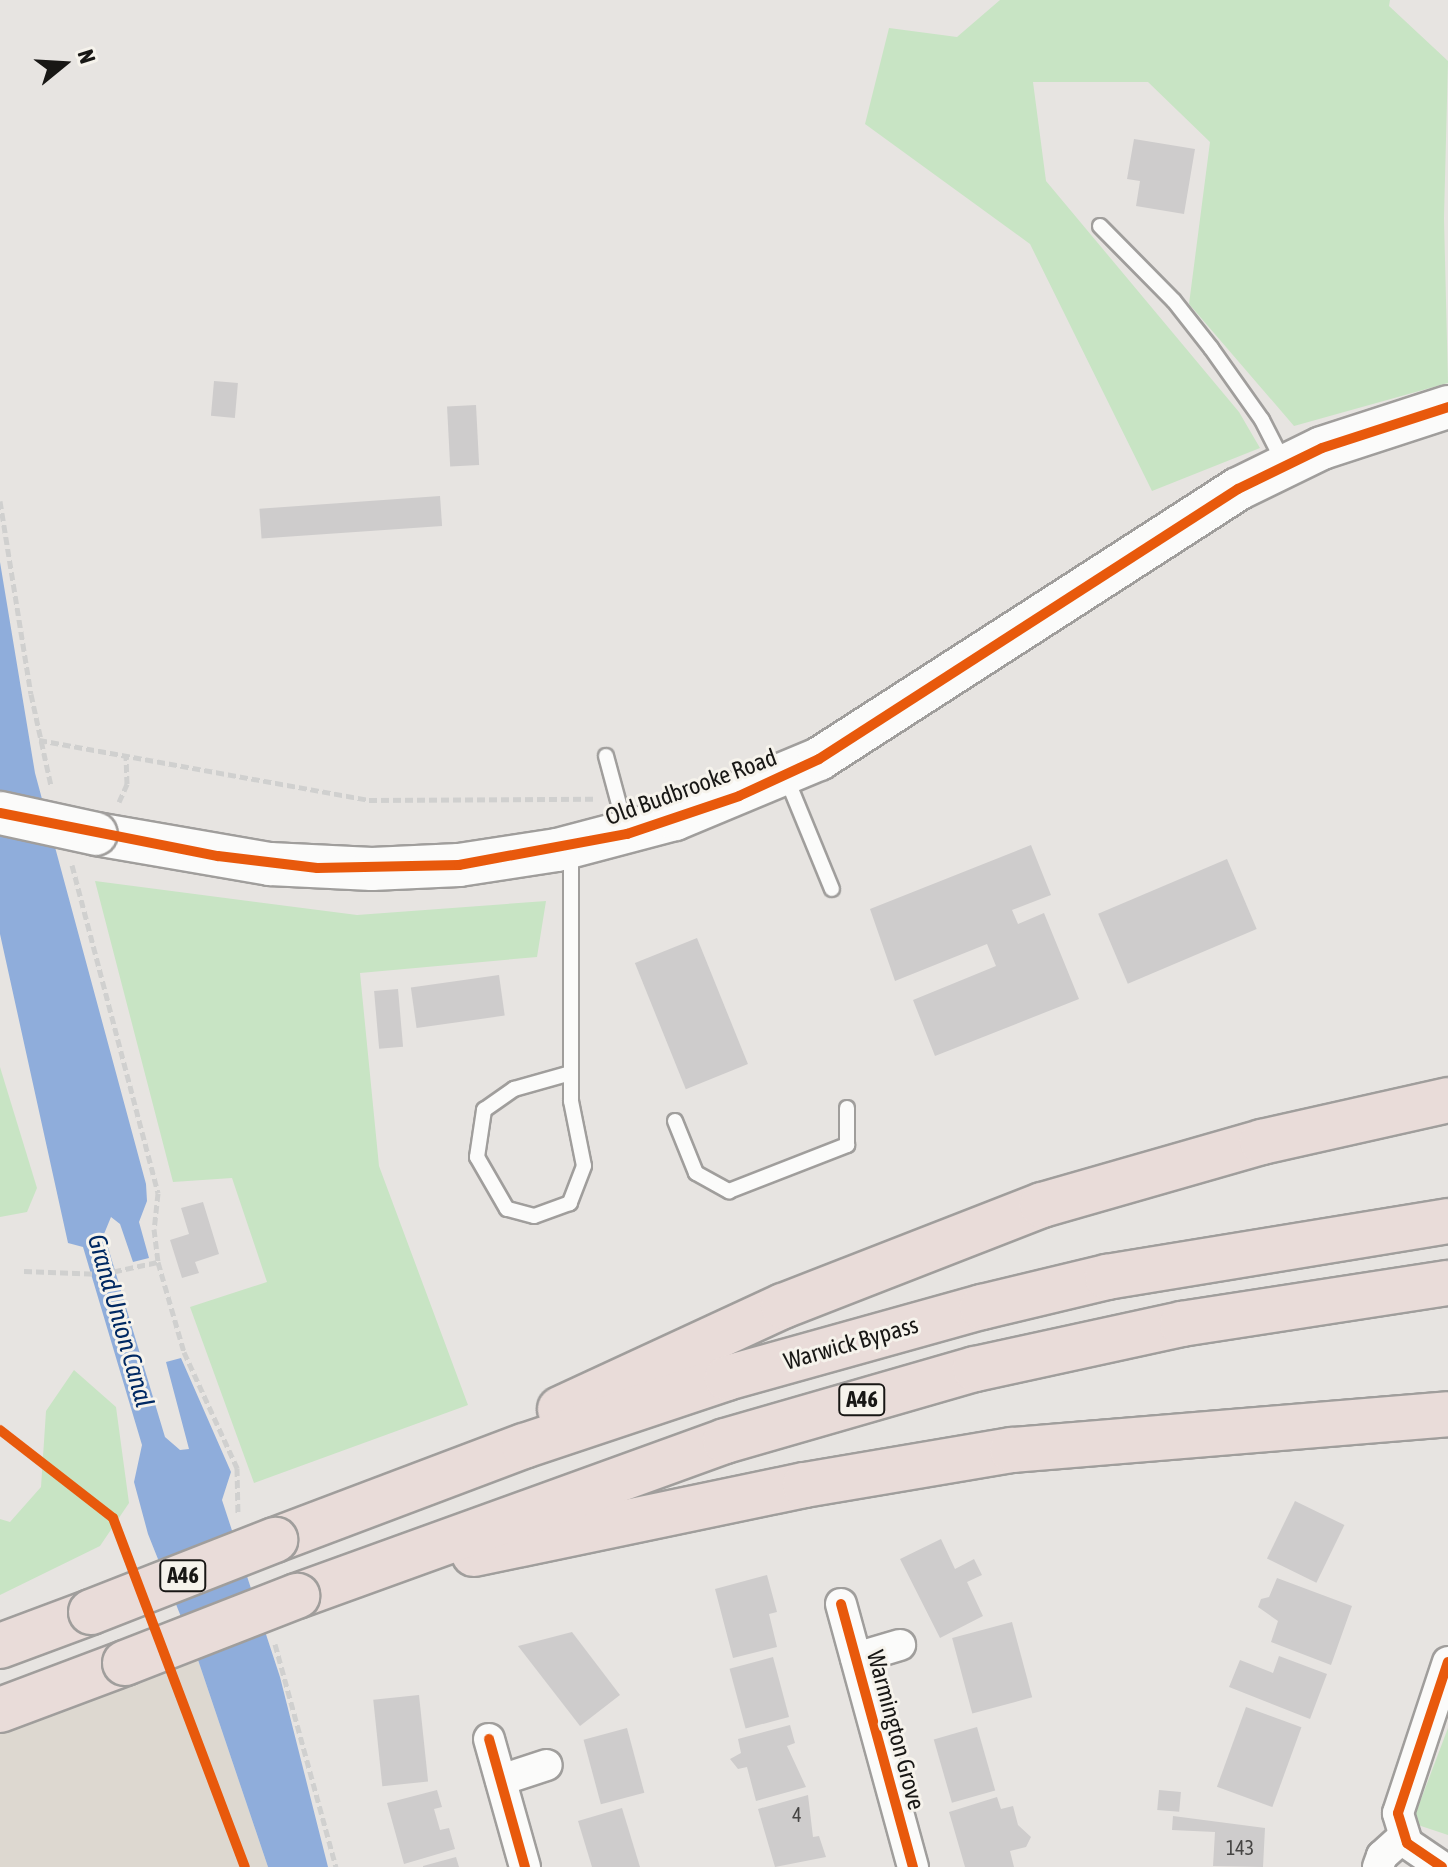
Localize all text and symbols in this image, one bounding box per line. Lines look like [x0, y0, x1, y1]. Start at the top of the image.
north arrow [24, 24, 104, 104]
text: N [72, 46, 101, 67]
street label: Old Budbrooke Road [601, 743, 781, 831]
water label: Grand Union Canal [80, 1231, 160, 1411]
street label: Warwick Bypass [781, 1310, 921, 1376]
road number: A46 [838, 1382, 886, 1418]
road number: A46 [159, 1558, 207, 1594]
street label: Warmington Grove [861, 1647, 931, 1813]
house number: 4 [792, 1802, 802, 1826]
house number: 143 [1226, 1835, 1254, 1859]

